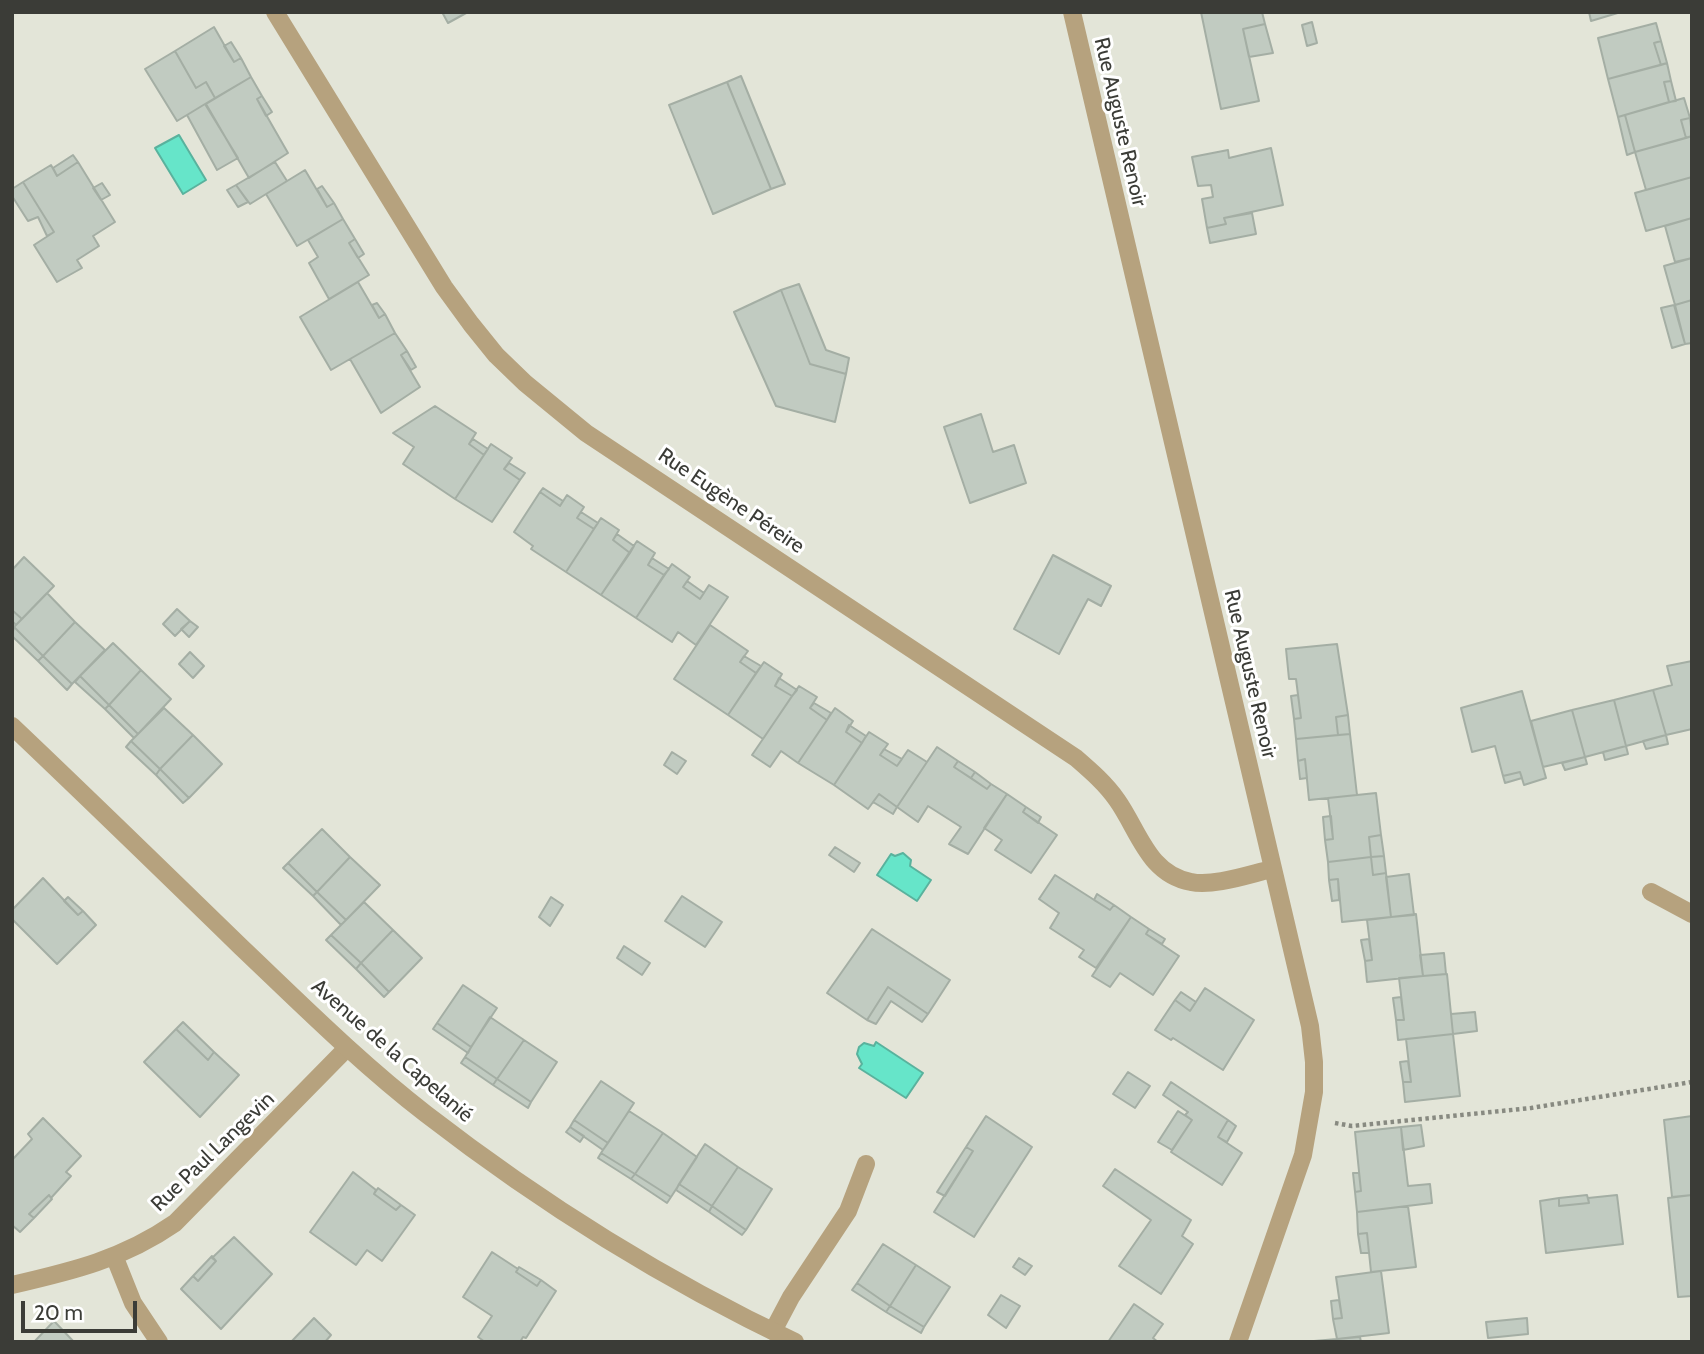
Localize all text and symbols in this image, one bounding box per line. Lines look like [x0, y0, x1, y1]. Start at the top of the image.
street label: Rue Auguste Renoir [1088, 35, 1152, 209]
street label: Rue Eugène Péreire [653, 443, 809, 559]
street label: Rue Auguste Renoir [1218, 587, 1282, 761]
street label: Avenue de la Capelanié [306, 974, 478, 1128]
street label: Rue Paul Langevin [146, 1087, 280, 1217]
scale bar [24, 1288, 140, 1332]
text: 20 m [34, 1300, 83, 1325]

